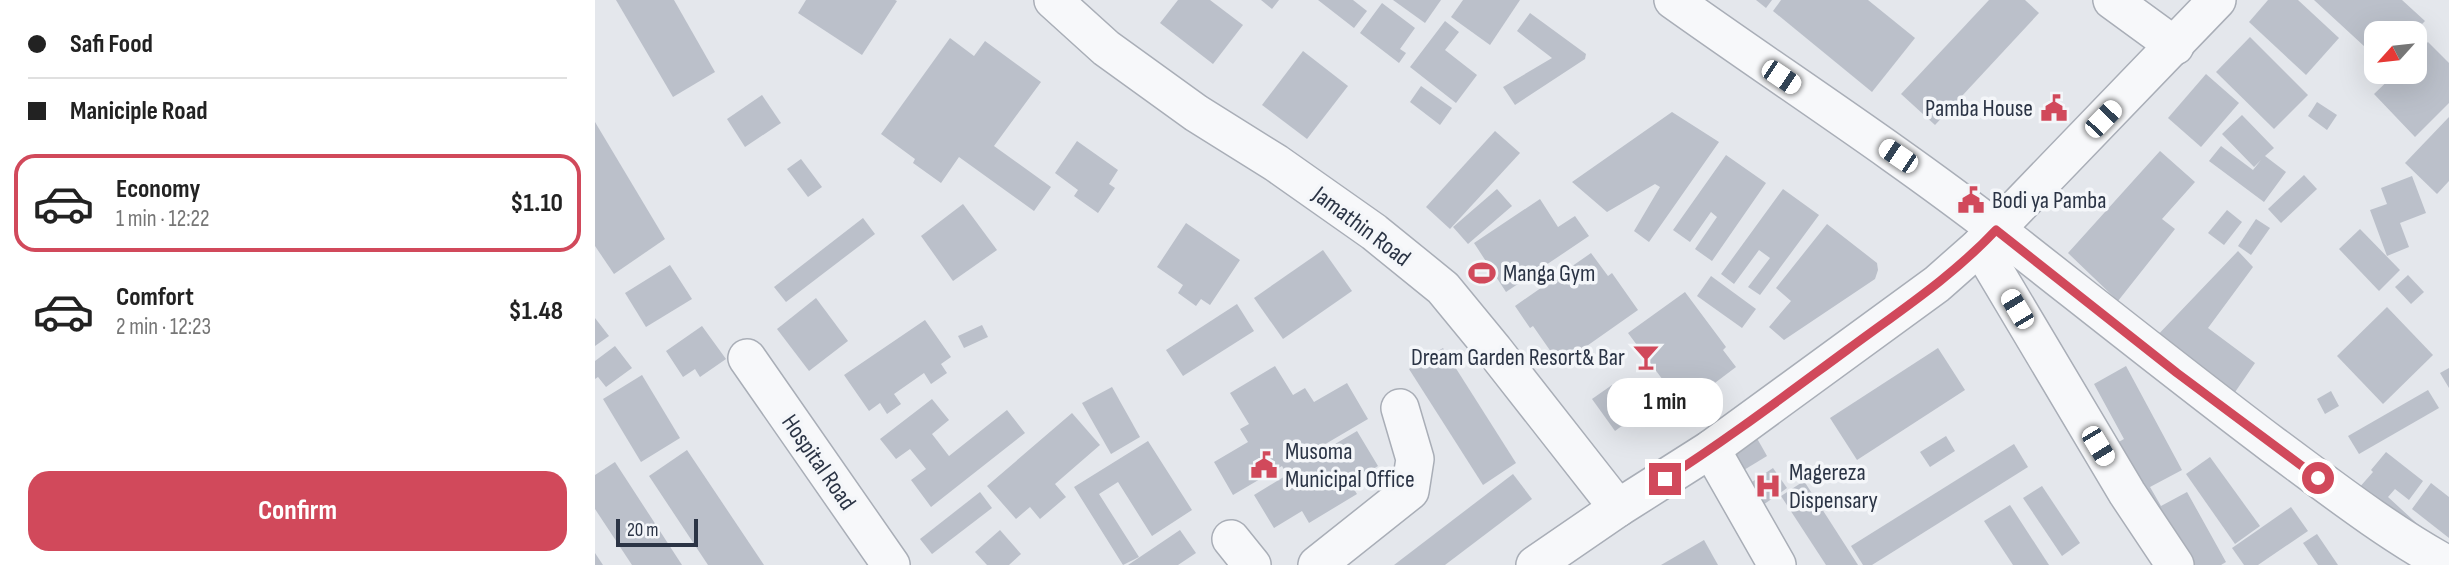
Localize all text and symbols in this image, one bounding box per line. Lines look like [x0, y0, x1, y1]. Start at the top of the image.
north arrow [2364, 21, 2427, 84]
map controls [2364, 21, 2427, 84]
text: Safi Food [70, 29, 153, 60]
car [1758, 57, 1805, 97]
public building icon: Pamba House [2039, 93, 2069, 123]
place label: Pamba House [1925, 94, 2033, 123]
text: Maniciple Road [70, 96, 208, 127]
car [2081, 97, 2126, 141]
car [1875, 136, 1922, 176]
icon: car [32, 172, 95, 235]
text: Economy [116, 174, 200, 205]
street label: Jamathin Road [1306, 180, 1416, 273]
public building icon: Bodi ya Pamba [1956, 185, 1986, 215]
place label: Bodi ya Pamba [1992, 186, 2107, 215]
text: $1.10 [510, 188, 563, 219]
text: 1 min · 12:22 [116, 205, 210, 233]
sports icon: Manga Gym [1467, 258, 1497, 288]
place label: Manga Gym [1503, 259, 1595, 288]
icon: car [32, 280, 95, 343]
text: Comfort [116, 282, 194, 313]
car [1998, 286, 2037, 332]
text: $1.48 [508, 296, 563, 327]
text: 2 min · 12:23 [116, 313, 211, 341]
bar icon: Dream Garden Resort& Bar [1631, 342, 1661, 372]
place label: Dream Garden Resort& Bar [1411, 343, 1625, 372]
callout: 1 min [1607, 378, 1723, 426]
text: 1 min [1644, 388, 1686, 416]
street label: Hospital Road [775, 409, 862, 516]
car [2079, 423, 2118, 469]
place label: Musoma Municipal Office [1285, 437, 1415, 494]
public building icon: Musoma Municipal Office [1249, 450, 1279, 480]
place label: Magereza Dispensary [1789, 458, 1878, 515]
route start [2302, 462, 2334, 494]
route end [1649, 463, 1681, 495]
button: Confirm [28, 471, 567, 551]
hospital icon: Magereza Dispensary [1753, 471, 1783, 501]
scale bar [616, 516, 698, 548]
text: 20 m [627, 519, 659, 542]

